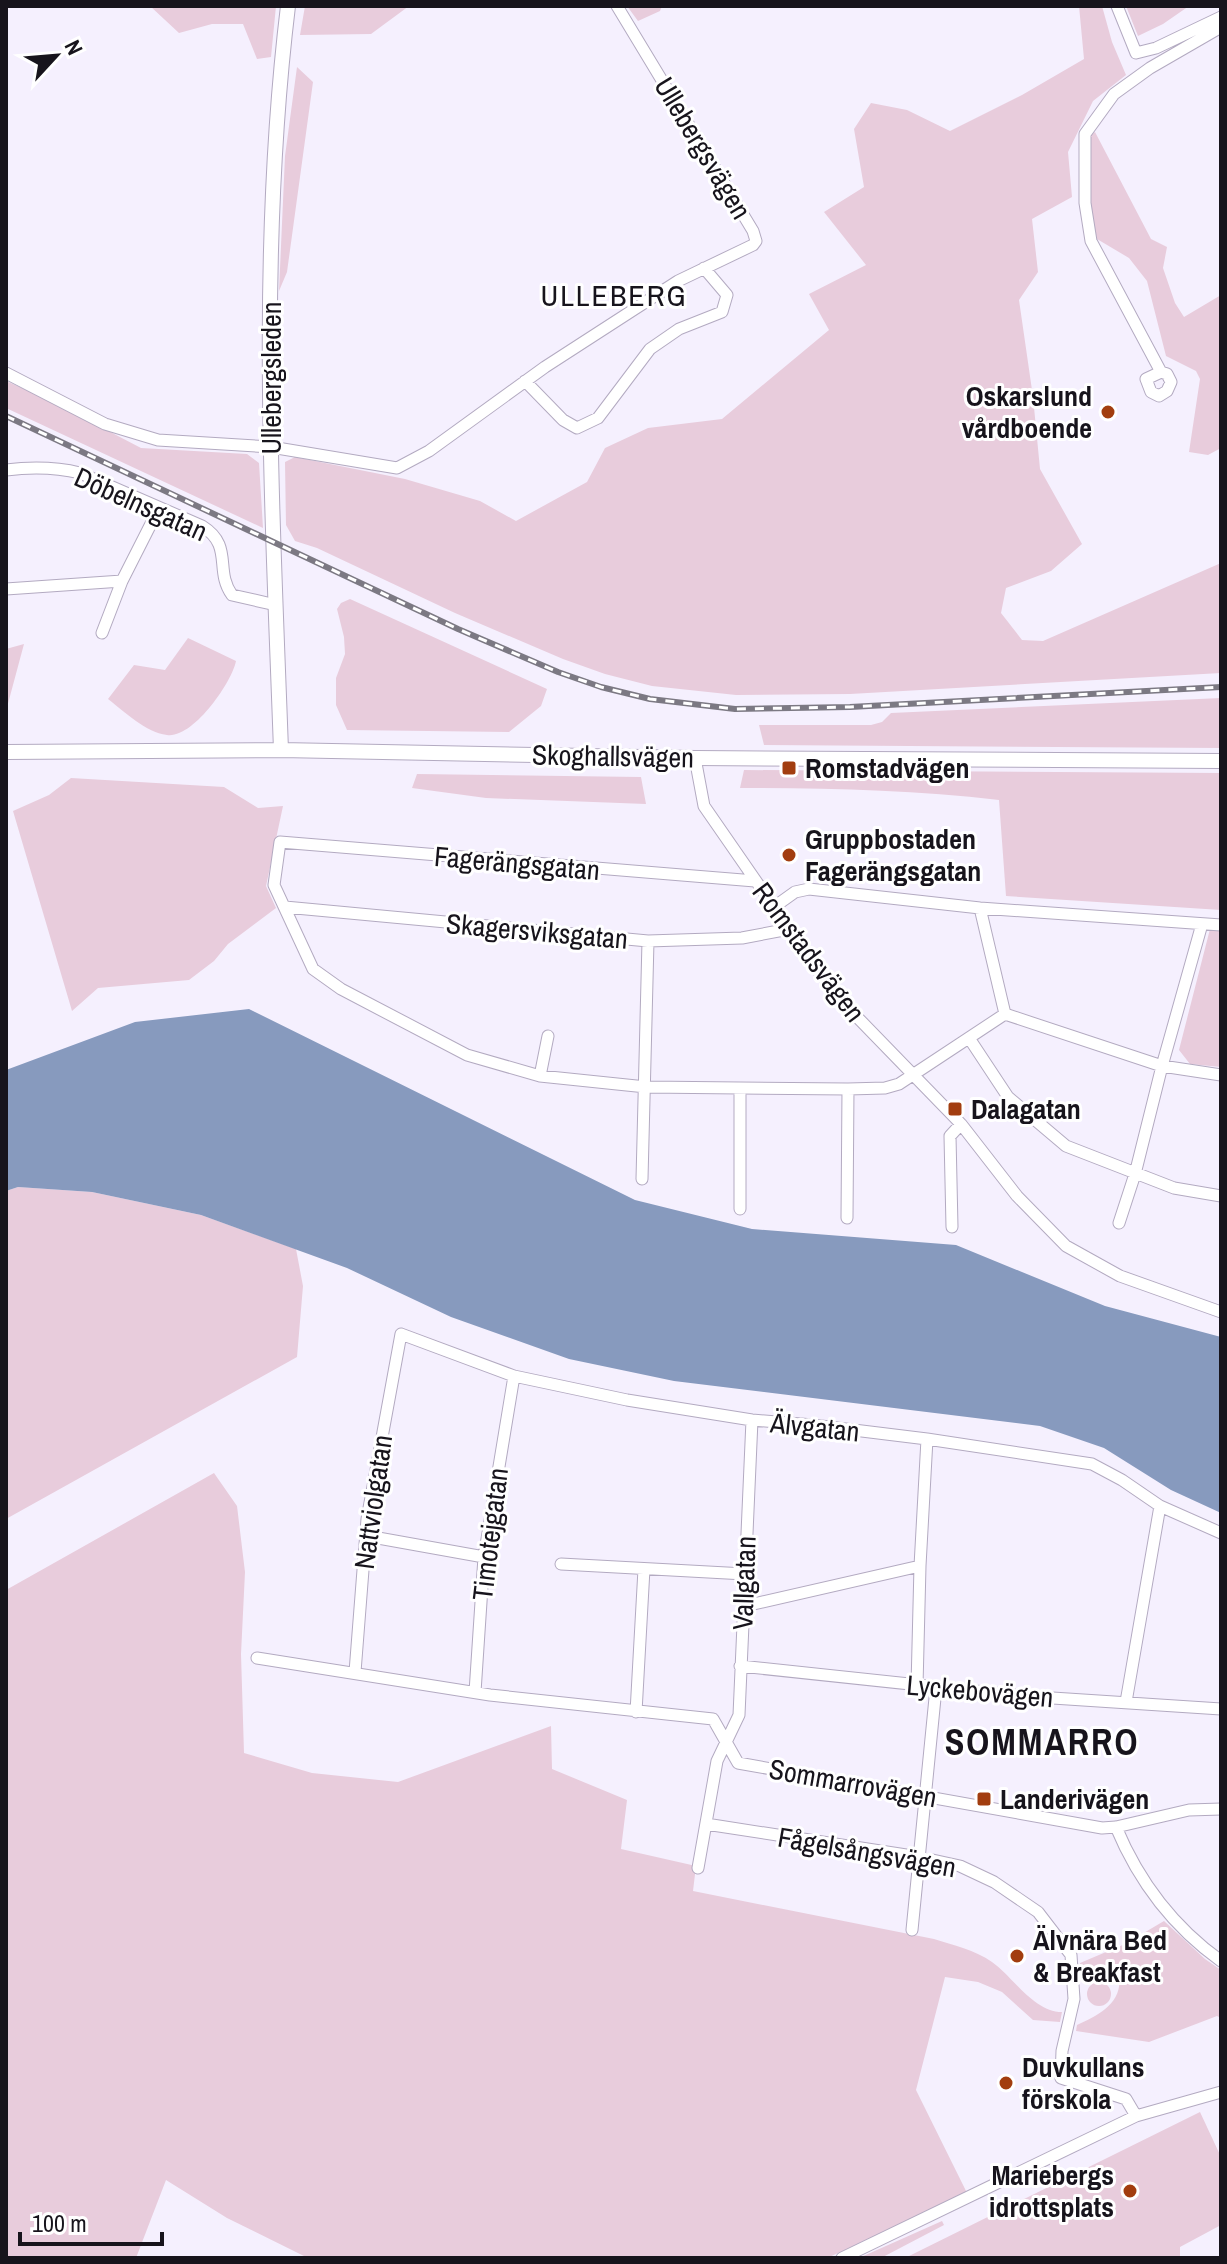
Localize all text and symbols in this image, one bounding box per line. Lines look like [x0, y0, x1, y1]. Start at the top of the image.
north arrow [16, 16, 96, 96]
text: N [58, 35, 90, 60]
street label: Ullebergsvägen [646, 70, 760, 226]
district label: ULLEBERG [540, 275, 688, 315]
street label: Ullebergsleden [252, 301, 290, 455]
place label: Oskarslund vårdboende [962, 377, 1092, 447]
marker: Oskarslund vårdboende [1099, 403, 1117, 421]
street label: Döbelnsgatan [69, 458, 213, 550]
street label: Skoghallsvägen [532, 736, 694, 776]
place label: Romstadvägen [805, 749, 970, 787]
marker: Romstadvägen [780, 759, 798, 777]
place label: Gruppbostaden Fagerängsgatan [805, 820, 981, 890]
street label: Fagerängsgatan [433, 837, 601, 889]
marker: Gruppbostaden Fagerängsgatan [780, 846, 798, 864]
street label: Romstadsvägen [744, 874, 874, 1030]
street label: Skagersviksgatan [444, 904, 630, 958]
place label: Dalagatan [971, 1090, 1081, 1128]
marker: Dalagatan [946, 1100, 964, 1118]
street label: Älvgatan [768, 1403, 861, 1451]
street label: Nattviolgatan [345, 1432, 401, 1572]
street label: Timotejgatan [463, 1465, 517, 1603]
street label: Vallgatan [723, 1535, 765, 1631]
street label: Lyckebovägen [905, 1666, 1055, 1716]
district label: SOMMARRO [945, 1718, 1139, 1766]
street label: Sommarrovägen [766, 1750, 940, 1816]
place label: Landerivägen [1000, 1780, 1149, 1818]
marker: Landerivägen [975, 1790, 993, 1808]
street label: Fågelsångsvägen [775, 1818, 959, 1886]
place label: Älvnära Bed & Breakfast [1033, 1921, 1167, 1991]
marker: Älvnära Bed & Breakfast [1008, 1947, 1026, 1965]
place label: Duvkullans förskola [1022, 2048, 1145, 2118]
marker: Duvkullans förskola [997, 2074, 1015, 2092]
place label: Mariebergs idrottsplats [989, 2156, 1114, 2226]
marker: Mariebergs idrottsplats [1121, 2182, 1139, 2200]
scale bar [20, 2196, 162, 2246]
text: 100 m [32, 2207, 87, 2239]

